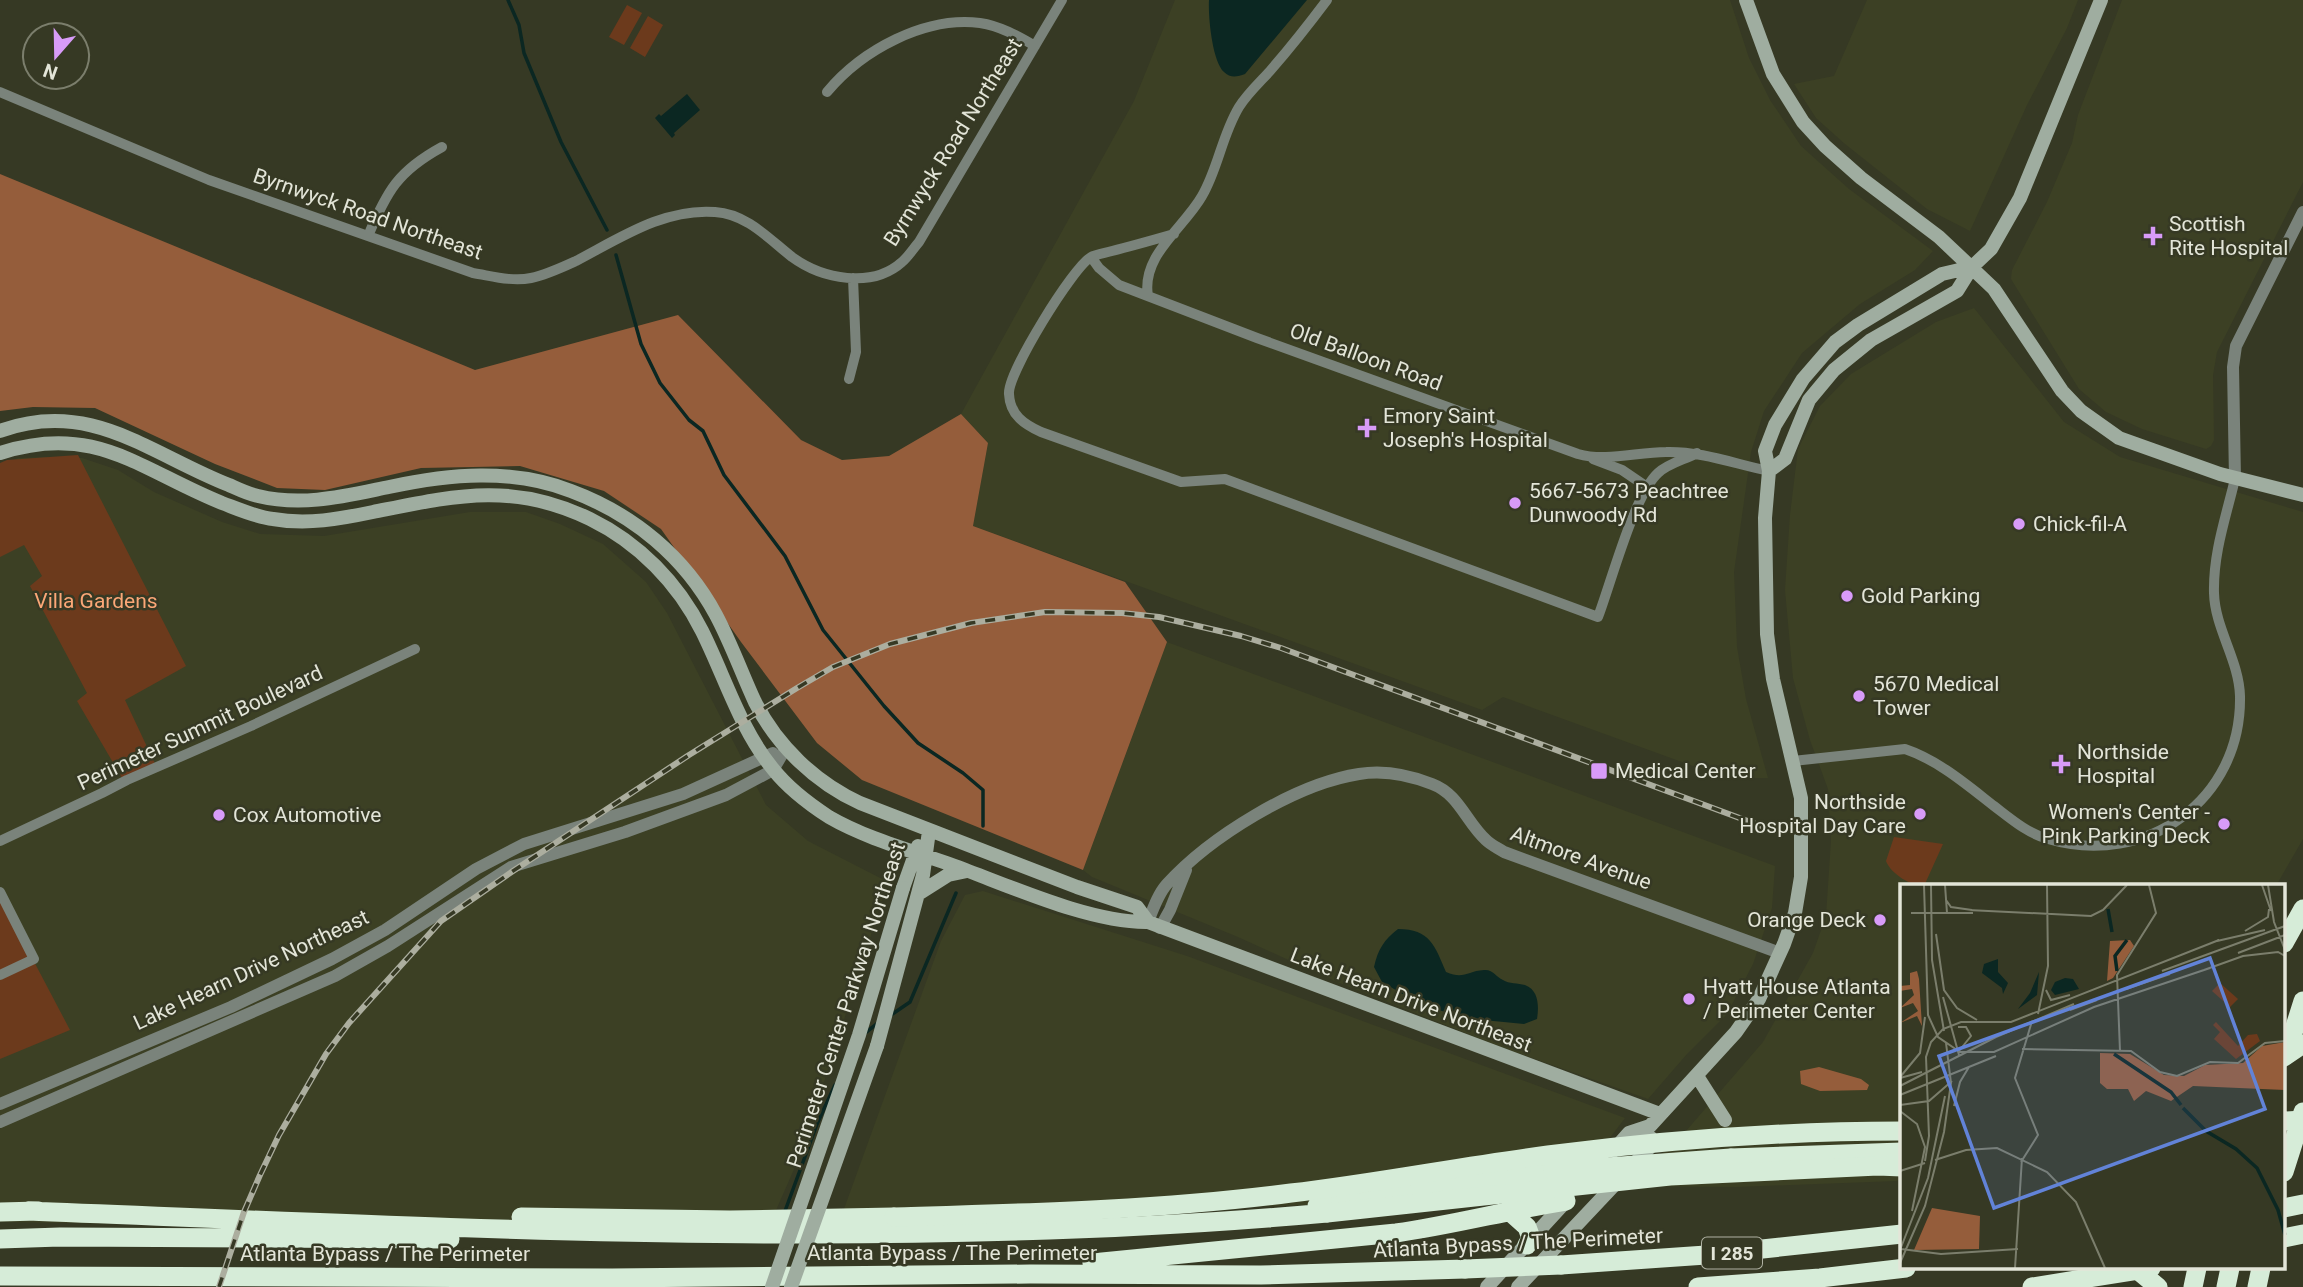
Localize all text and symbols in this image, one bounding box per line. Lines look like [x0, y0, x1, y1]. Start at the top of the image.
north arrow [21, 21, 91, 91]
street label: Byrnwyck Road Northeast [879, 33, 1027, 250]
text: N [40, 58, 61, 85]
street label: Byrnwyck Road Northeast [250, 163, 486, 265]
place label: Scottish Rite Hospital [2169, 212, 2288, 260]
marker: Scottish Rite Hospital [2143, 226, 2163, 246]
street label: Old Balloon Road [1287, 318, 1445, 396]
place label: Emory Saint Joseph's Hospital [1383, 404, 1548, 452]
marker: Emory Saint Joseph's Hospital [1357, 418, 1377, 438]
place label: 5667-5673 Peachtree Dunwoody Rd [1529, 479, 1729, 527]
marker: 5667-5673 Peachtree Dunwoody Rd [1507, 495, 1523, 511]
place label: Chick-fil-A [2033, 512, 2127, 536]
marker: Chick-fil-A [2011, 516, 2027, 532]
place label: Gold Parking [1861, 584, 1980, 608]
marker: Gold Parking [1839, 588, 1855, 604]
park label: Villa Gardens [34, 589, 158, 613]
street label: Perimeter Summit Boulevard [74, 661, 326, 795]
place label: 5670 Medical Tower [1873, 672, 1999, 720]
marker: 5670 Medical Tower [1851, 688, 1867, 704]
place label: Northside Hospital [2077, 740, 2169, 788]
marker: Northside Hospital [2051, 754, 2071, 774]
place label: Medical Center [1615, 759, 1756, 783]
marker: Medical Center [1589, 761, 1609, 781]
place label: Northside Hospital Day Care [1739, 790, 1906, 838]
place label: Women's Center - Pink Parking Deck [2042, 800, 2210, 848]
place label: Cox Automotive [233, 803, 381, 827]
marker: Northside Hospital Day Care [1912, 806, 1928, 822]
marker: Cox Automotive [211, 807, 227, 823]
marker: Women's Center - Pink Parking Deck [2216, 816, 2232, 832]
street label: Altmore Avenue [1507, 821, 1655, 895]
street label: Perimeter Center Parkway Northeast [782, 839, 910, 1171]
inset map [1900, 884, 2286, 1270]
street label: Lake Hearn Drive Northeast [130, 905, 372, 1035]
place label: Orange Deck [1747, 908, 1866, 932]
marker: Orange Deck [1872, 912, 1888, 928]
street label: Lake Hearn Drive Northeast [1287, 943, 1535, 1057]
place label: Hyatt House Atlanta / Perimeter Center [1703, 975, 1891, 1023]
marker: Hyatt House Atlanta / Perimeter Center [1681, 991, 1697, 1007]
street label: Atlanta Bypass / The Perimeter [1372, 1223, 1664, 1263]
road number: I 285 [1702, 1238, 1762, 1268]
street label: Atlanta Bypass / The Perimeter [807, 1241, 1097, 1265]
street label: Atlanta Bypass / The Perimeter [240, 1242, 530, 1266]

